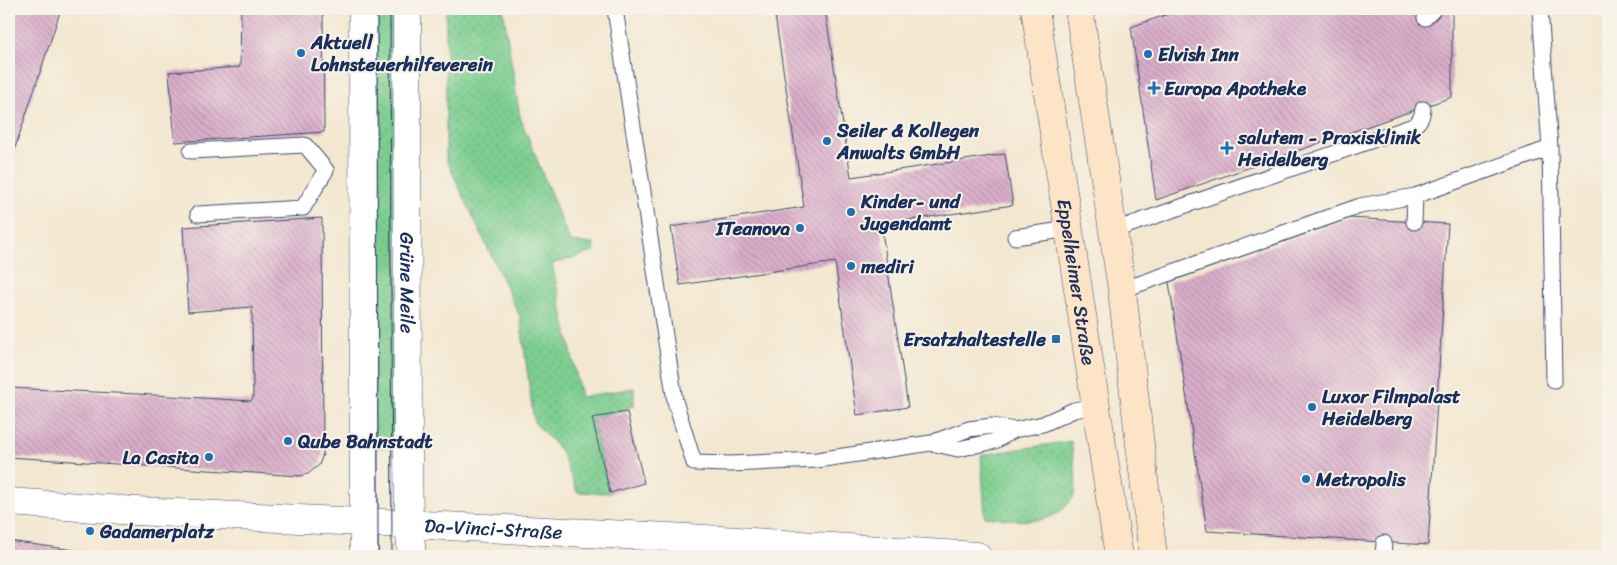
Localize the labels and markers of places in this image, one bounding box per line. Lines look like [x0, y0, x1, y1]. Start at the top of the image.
place label: Aktuell Lohnsteuerhilfeverein [310, 26, 494, 81]
place label: Elvish Inn [1158, 38, 1239, 71]
marker: Aktuell Lohnsteuerhilfeverein [295, 47, 307, 59]
marker: Elvish Inn [1142, 48, 1154, 60]
place label: Europa Apotheke [1164, 72, 1307, 105]
marker: Europa Apotheke [1148, 82, 1160, 94]
place label: Seiler & Kollegen Anwalts GmbH [836, 114, 980, 169]
place label: salutem - Praxisklinik Heidelberg [1237, 121, 1422, 176]
marker: Seiler & Kollegen Anwalts GmbH [821, 135, 833, 147]
marker: salutem - Praxisklinik Heidelberg [1220, 141, 1234, 155]
place label: Kinder- und Jugendamt [860, 185, 962, 240]
marker: Kinder- und Jugendamt [845, 206, 857, 218]
place label: ITeanova [715, 212, 790, 245]
marker: ITeanova [794, 222, 806, 234]
place label: mediri [860, 250, 914, 283]
marker: mediri [845, 260, 857, 272]
place label: Ersatzhaltestelle [904, 323, 1046, 356]
marker: Ersatzhaltestelle [1050, 333, 1062, 345]
place label: Luxor Filmpalast Heidelberg [1321, 380, 1461, 435]
marker: Luxor Filmpalast Heidelberg [1306, 401, 1318, 413]
place label: Qube Bahnstadt [298, 425, 433, 458]
marker: Qube Bahnstadt [282, 435, 294, 447]
place label: La Casita [123, 441, 199, 474]
marker: La Casita [203, 451, 215, 463]
place label: Metropolis [1315, 463, 1407, 496]
marker: Metropolis [1300, 473, 1312, 485]
place label: Gadamerplatz [99, 515, 215, 548]
marker: Gadamerplatz [84, 525, 96, 537]

